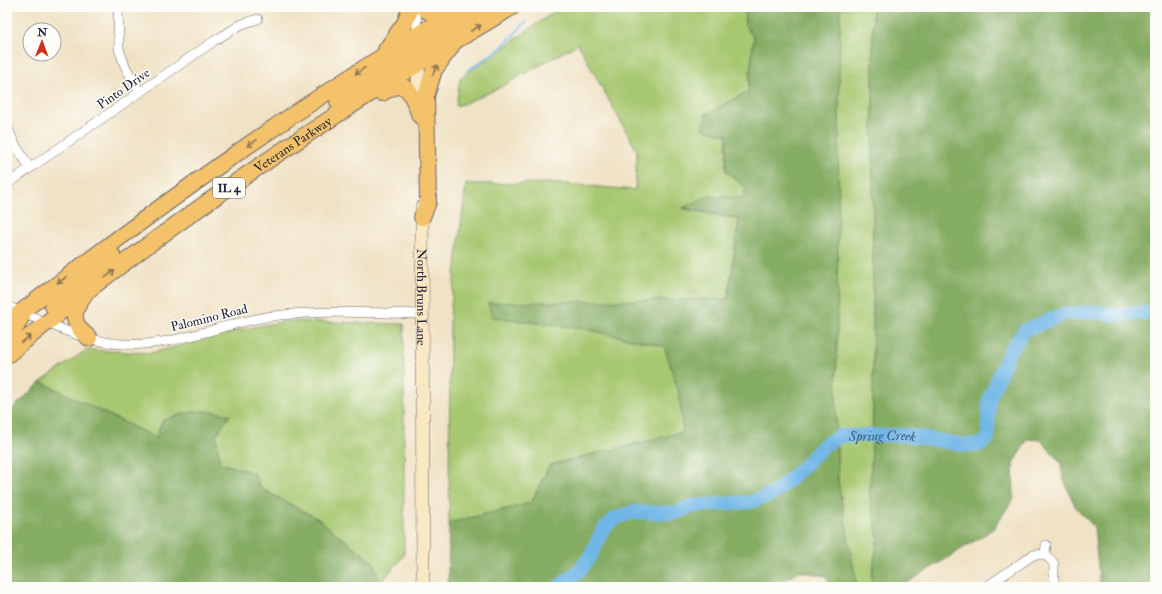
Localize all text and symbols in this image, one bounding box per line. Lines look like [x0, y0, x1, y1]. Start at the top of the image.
north arrow [22, 22, 62, 62]
one-way arrow [470, 24, 482, 32]
text: N [36, 26, 48, 39]
one-way arrow [432, 64, 439, 76]
street label: Pinto Drive [94, 65, 153, 113]
one-way arrow [354, 67, 366, 75]
street label: Veterans Parkway [251, 113, 335, 177]
one-way arrow [247, 139, 258, 147]
road number: IL 4 [213, 178, 245, 198]
street label: North Bruns Lane [413, 248, 429, 346]
one-way arrow [105, 270, 116, 278]
one-way arrow [56, 276, 67, 285]
street label: Palomino Road [169, 301, 250, 335]
one-way arrow [21, 335, 32, 344]
water label: Spring Creek [848, 427, 917, 446]

